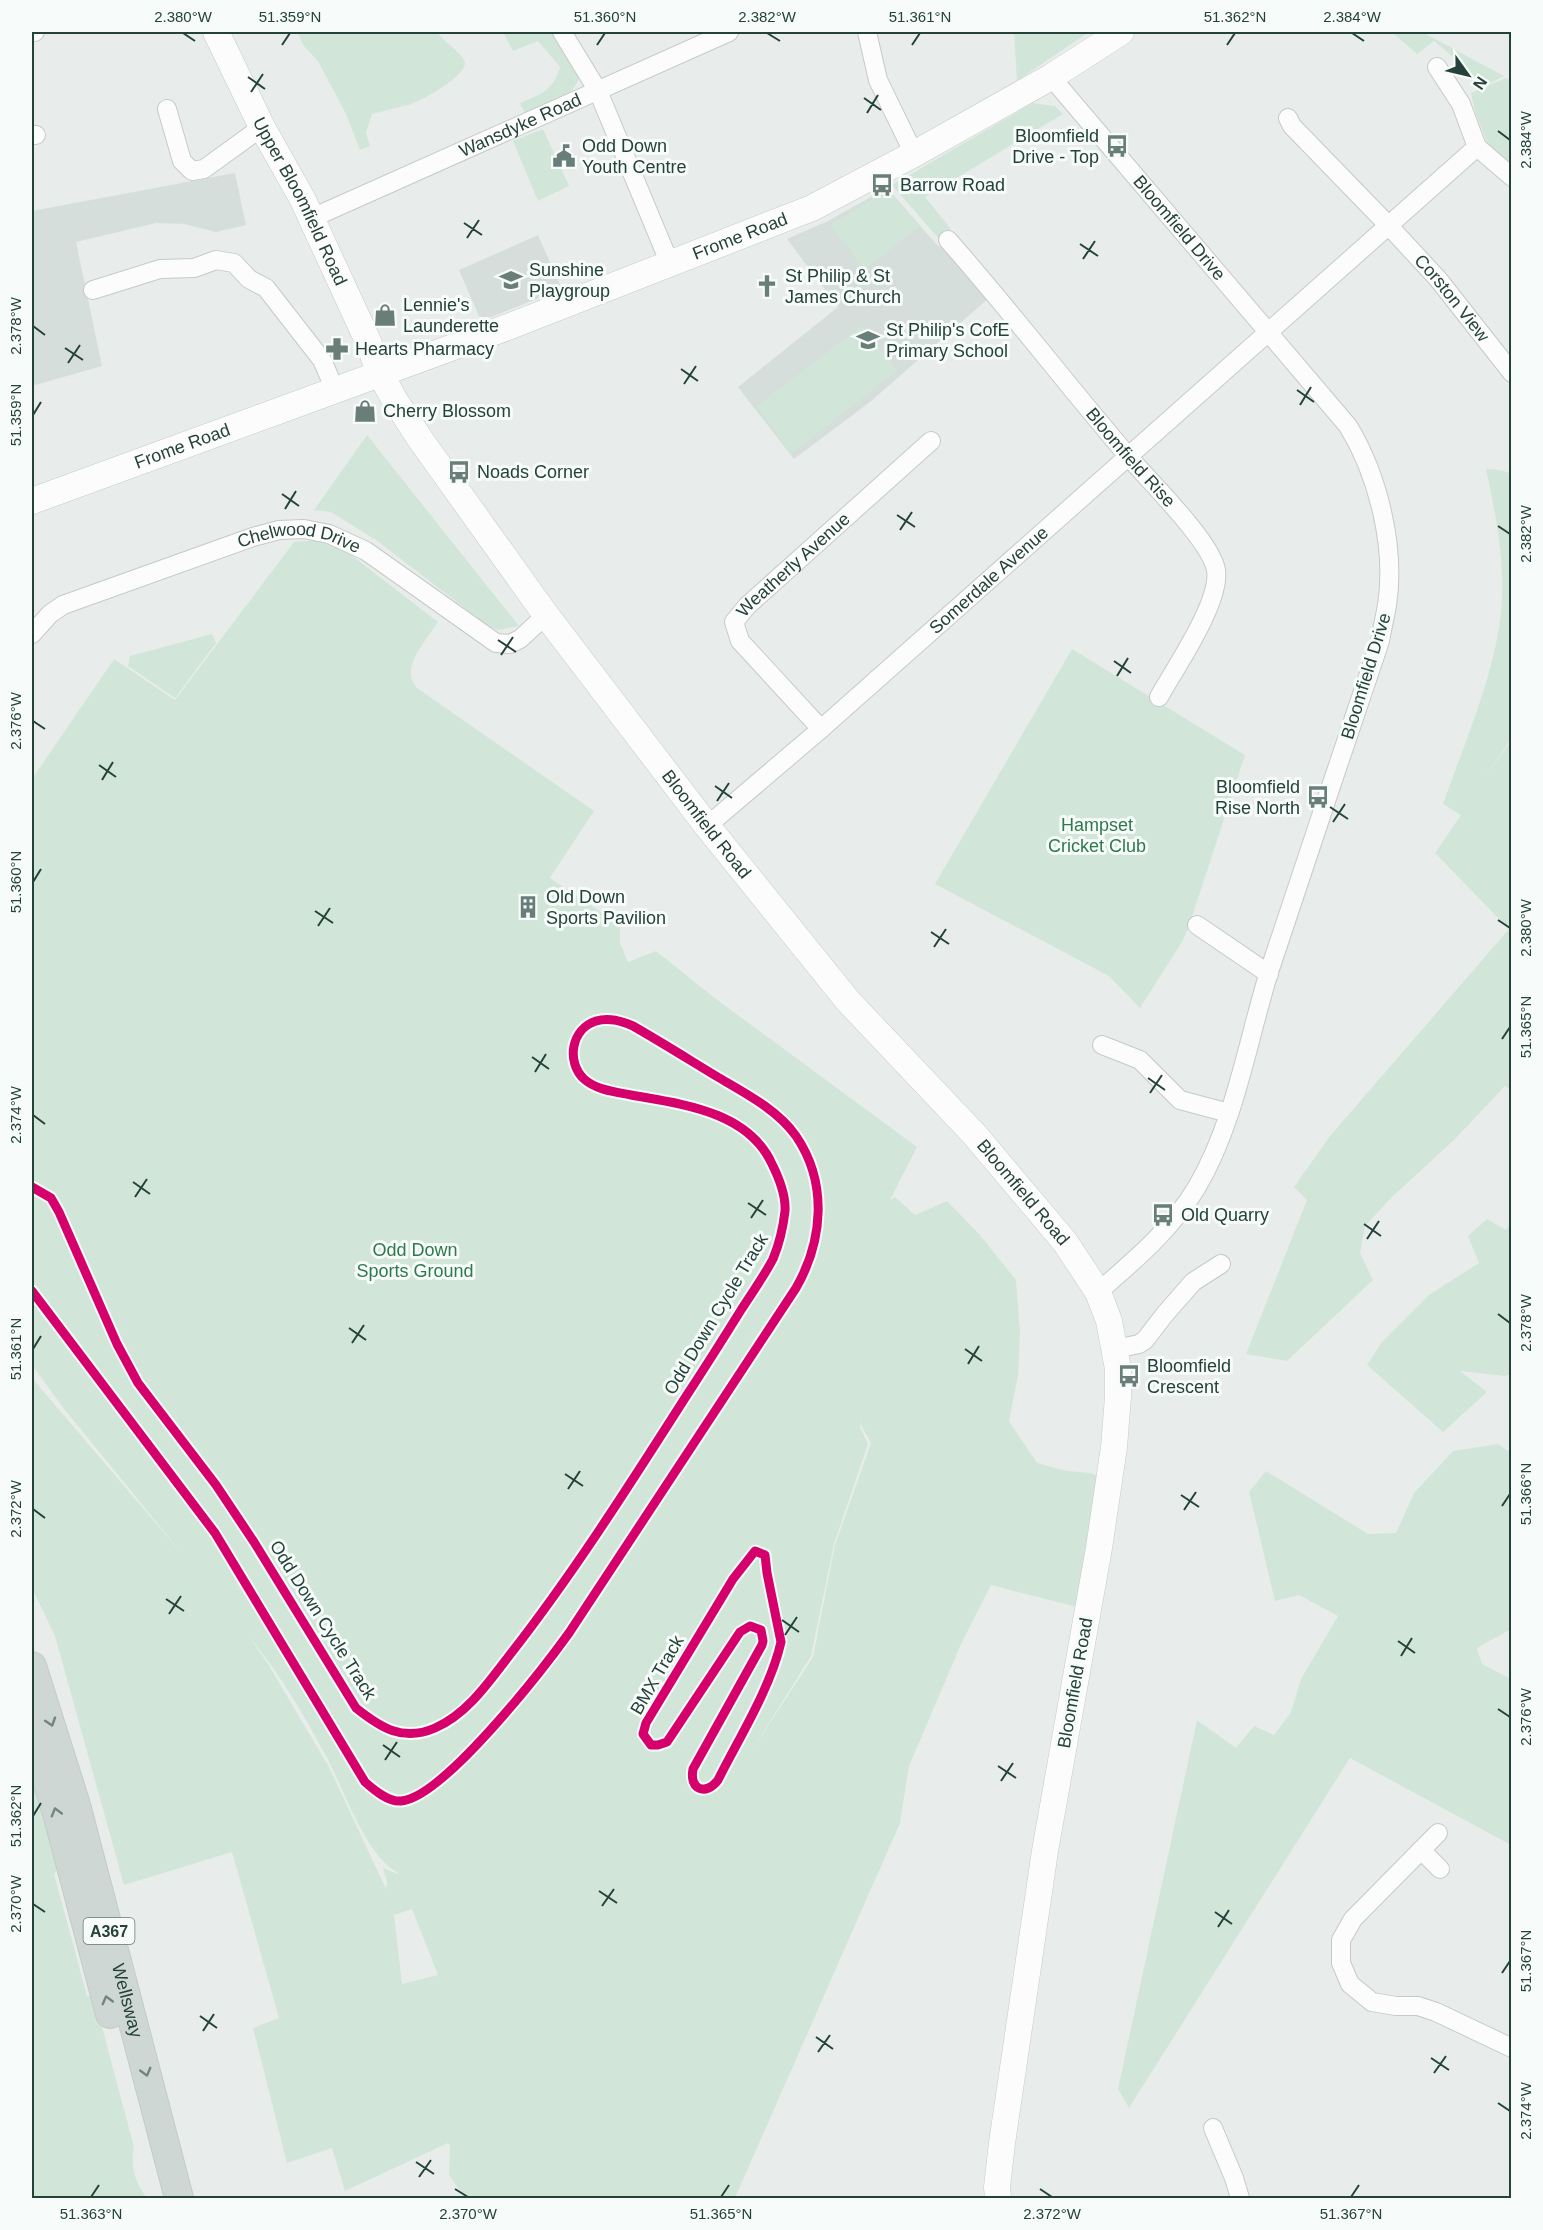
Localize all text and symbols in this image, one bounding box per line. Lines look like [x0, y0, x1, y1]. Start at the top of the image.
text: 2.380°W [154, 8, 213, 25]
text: 51.359°N [259, 8, 321, 25]
text: 51.360°N [574, 8, 636, 25]
text: 2.382°W [738, 8, 797, 25]
text: 51.361°N [889, 8, 951, 25]
text: 51.362°N [1204, 8, 1266, 25]
text: 2.384°W [1323, 8, 1382, 25]
north arrow [1438, 45, 1498, 105]
text: N [1470, 74, 1490, 93]
street label: Wansdyke Road [456, 89, 584, 161]
text: 2.384°W [1517, 110, 1534, 169]
street label: Upper Bloomfield Road [249, 114, 351, 289]
place label: Bloomfield Drive - Top [1012, 126, 1099, 167]
bus stop icon: Bloomfield Drive - Top [1104, 133, 1130, 159]
place label: Odd Down Youth Centre [582, 136, 686, 177]
public building icon: Odd Down Youth Centre [551, 143, 577, 169]
street label: Bloomfield Drive [1129, 171, 1229, 284]
bus stop icon: Barrow Road [869, 172, 895, 198]
place label: Barrow Road [900, 175, 1005, 195]
street label: Frome Road [690, 209, 790, 264]
street label: Corston View [1410, 250, 1494, 346]
place label: Sunshine Playgroup [529, 260, 610, 301]
place label: St Philip & St James Church [785, 266, 901, 307]
school or university icon: Sunshine Playgroup [498, 267, 524, 293]
church icon: St Philip & St James Church [754, 273, 780, 299]
place label: Lennie's Launderette [403, 295, 499, 336]
text: 2.378°W [7, 296, 24, 355]
shop icon: Lennie's Launderette [372, 302, 398, 328]
place label: St Philip's CofE Primary School [886, 320, 1010, 361]
school or university icon: St Philip's CofE Primary School [855, 327, 881, 353]
pharmacy icon: Hearts Pharmacy [324, 336, 350, 362]
place label: Hearts Pharmacy [355, 339, 494, 359]
text: 51.359°N [7, 384, 24, 446]
shop icon: Cherry Blossom [352, 398, 378, 424]
place label: Cherry Blossom [383, 401, 511, 421]
street label: Bloomfield Rise [1082, 404, 1179, 511]
street label: Frome Road [132, 419, 233, 473]
bus stop icon: Noads Corner [446, 459, 472, 485]
place label: Noads Corner [477, 462, 589, 482]
text: 2.382°W [1517, 504, 1534, 563]
street label: Weatherly Avenue [732, 509, 854, 621]
street label: Chelwood Drive [234, 519, 364, 557]
street label: Somerdale Avenue [925, 522, 1052, 638]
street label: Bloomfield Drive [1337, 610, 1395, 742]
text: 2.376°W [7, 691, 24, 750]
street label: Bloomfield Road [658, 766, 755, 882]
place label: Bloomfield Rise North [1215, 777, 1300, 818]
bus stop icon: Bloomfield Rise North [1305, 784, 1331, 810]
park label: Hampset Cricket Club [1048, 815, 1146, 856]
text: 51.360°N [7, 851, 24, 913]
place label: Old Down Sports Pavilion [546, 887, 666, 928]
building icon: Old Down Sports Pavilion [515, 894, 541, 920]
text: 2.380°W [1517, 898, 1534, 957]
text: 51.365°N [1517, 996, 1534, 1058]
text: 2.374°W [7, 1085, 24, 1144]
street label: Bloomfield Road [973, 1135, 1073, 1249]
bus stop icon: Old Quarry [1150, 1202, 1176, 1228]
place label: Old Quarry [1181, 1205, 1269, 1225]
street label: Odd Down Cycle Track [660, 1229, 772, 1398]
park label: Odd Down Sports Ground [356, 1240, 474, 1281]
text: 2.378°W [1517, 1293, 1534, 1352]
text: 51.361°N [7, 1318, 24, 1380]
place label: Bloomfield Crescent [1147, 1356, 1231, 1397]
bus stop icon: Bloomfield Crescent [1116, 1363, 1142, 1389]
text: 51.366°N [1517, 1463, 1534, 1525]
text: 2.372°W [7, 1479, 24, 1538]
street label: Odd Down Cycle Track [266, 1537, 381, 1704]
street label: Bloomfield Road [1054, 1616, 1096, 1750]
street label: BMX Track [626, 1631, 688, 1718]
text: 2.376°W [1517, 1687, 1534, 1746]
one-way arrow [43, 1716, 56, 1727]
text: 51.362°N [7, 1785, 24, 1847]
one-way arrow [51, 1807, 63, 1818]
text: 2.370°W [7, 1874, 24, 1933]
road number: A367 [84, 1918, 134, 1944]
text: 51.367°N [1517, 1930, 1534, 1992]
street label: Wellsway [108, 1961, 147, 2040]
one-way arrow [101, 1995, 114, 2005]
one-way arrow [139, 2066, 151, 2077]
text: 2.374°W [1517, 2081, 1534, 2140]
text: 51.363°N [60, 2205, 122, 2222]
text: 2.370°W [439, 2205, 498, 2222]
text: 51.365°N [690, 2205, 752, 2222]
text: 2.372°W [1023, 2205, 1082, 2222]
text: 51.367°N [1320, 2205, 1382, 2222]

